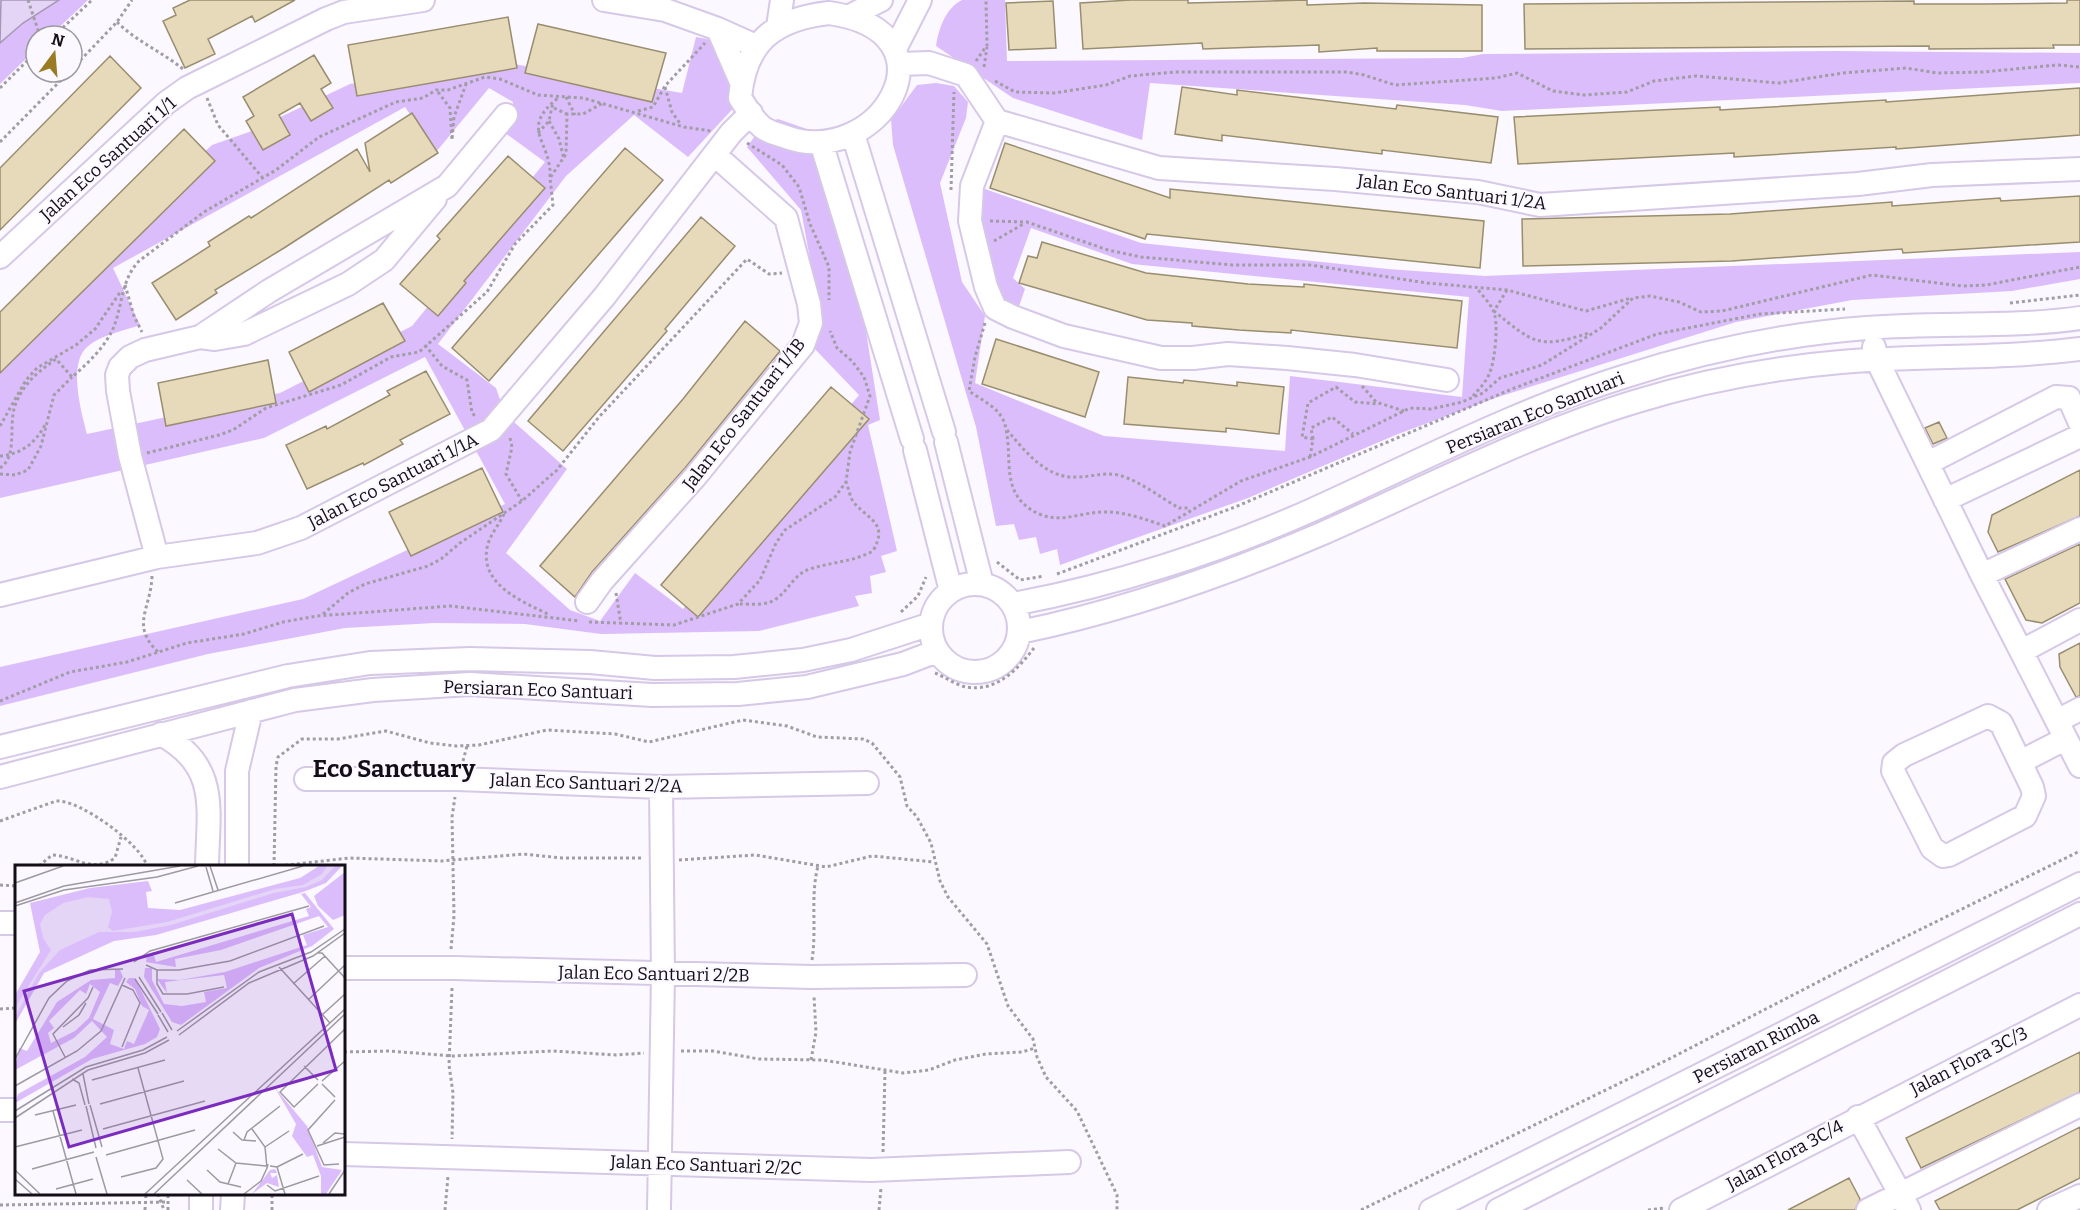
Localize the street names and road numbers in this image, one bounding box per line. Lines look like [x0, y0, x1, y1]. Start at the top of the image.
street label: Jalan Eco Santuari 1/1 [35, 92, 181, 226]
street label: Jalan Eco Santuari 1/2A [1355, 169, 1548, 215]
street label: Jalan Eco Santuari 1/1B [677, 334, 810, 495]
street label: Persiaran Eco Santuari [1443, 367, 1627, 459]
street label: Jalan Eco Santuari 1/1A [303, 428, 482, 534]
street label: Persiaran Eco Santuari [443, 676, 633, 704]
street label: Jalan Eco Santuari 2/2A [488, 769, 683, 797]
street label: Jalan Eco Santuari 2/2B [557, 961, 750, 987]
street label: Persiaran Rimba [1689, 1006, 1823, 1088]
street label: Jalan Flora 3C/3 [1906, 1022, 2031, 1101]
street label: Jalan Flora 3C/4 [1722, 1115, 1848, 1195]
street label: Jalan Eco Santuari 2/2C [609, 1151, 802, 1179]

